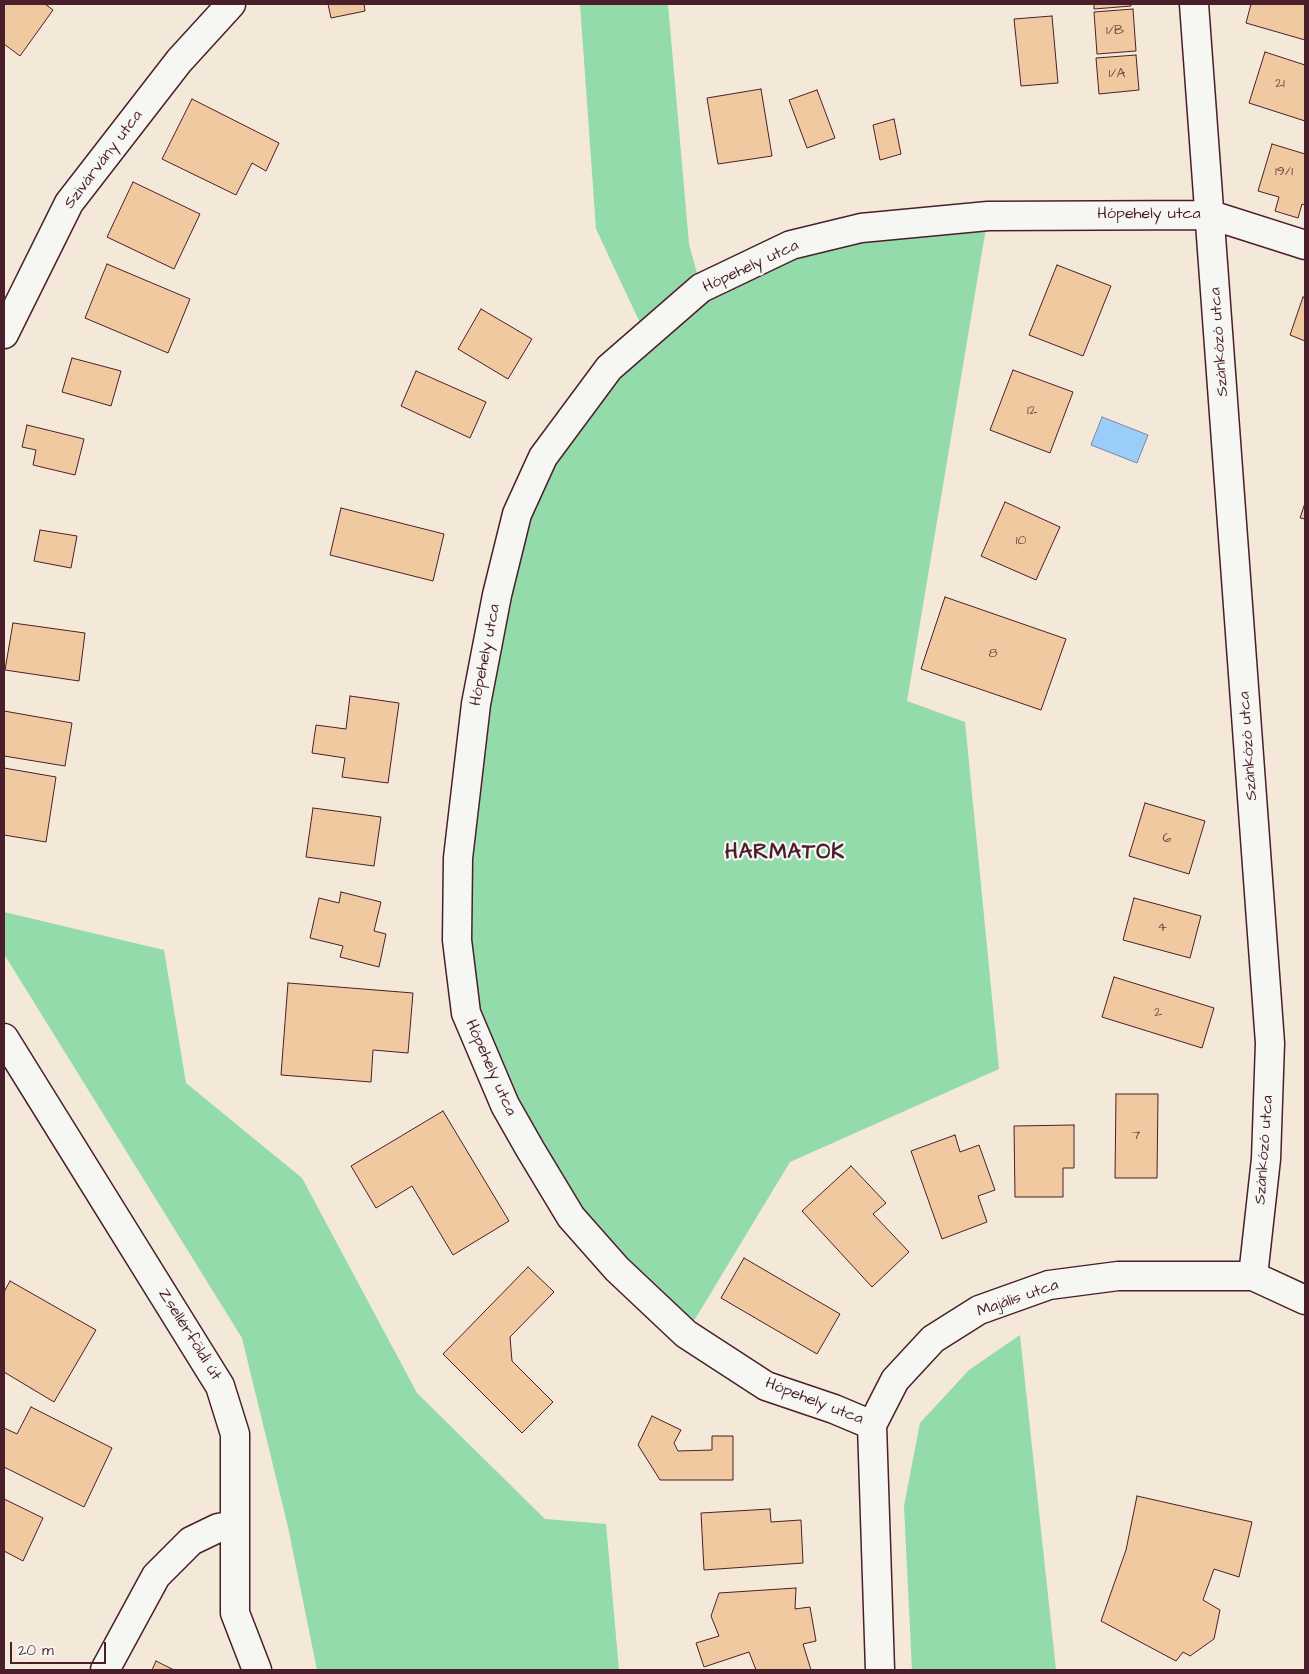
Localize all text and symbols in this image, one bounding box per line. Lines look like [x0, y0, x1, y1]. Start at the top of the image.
house number: 1/B [1106, 23, 1124, 39]
house number: 1/A [1108, 66, 1126, 82]
house number: 21 [1275, 76, 1285, 92]
street label: Szivárvány utca [61, 107, 147, 213]
house number: 19/1 [1275, 164, 1293, 180]
street label: Hópehely utca [1097, 205, 1201, 225]
street label: Hópehely utca [700, 236, 802, 298]
street label: Szánkózó utca [1207, 287, 1233, 397]
house number: 12 [1027, 403, 1037, 419]
house number: 10 [1016, 533, 1026, 549]
street label: Hópehely utca [467, 602, 505, 708]
house number: 8 [988, 646, 998, 662]
street label: Szánkózó utca [1236, 691, 1262, 801]
house number: 6 [1163, 831, 1171, 847]
district label: HARMATOK [724, 841, 846, 867]
house number: 4 [1157, 920, 1167, 936]
house number: 2 [1154, 1005, 1162, 1021]
street label: Hópehely utca [460, 1017, 520, 1119]
street label: Szánkózó utca [1252, 1095, 1278, 1205]
house number: 7 [1132, 1128, 1140, 1144]
street label: Majális utca [975, 1276, 1061, 1322]
street label: Zsellérföldi út [153, 1286, 225, 1384]
street label: Hópehely utca [762, 1375, 866, 1429]
scale bar [12, 1632, 109, 1664]
text: 20 m [18, 1640, 54, 1661]

